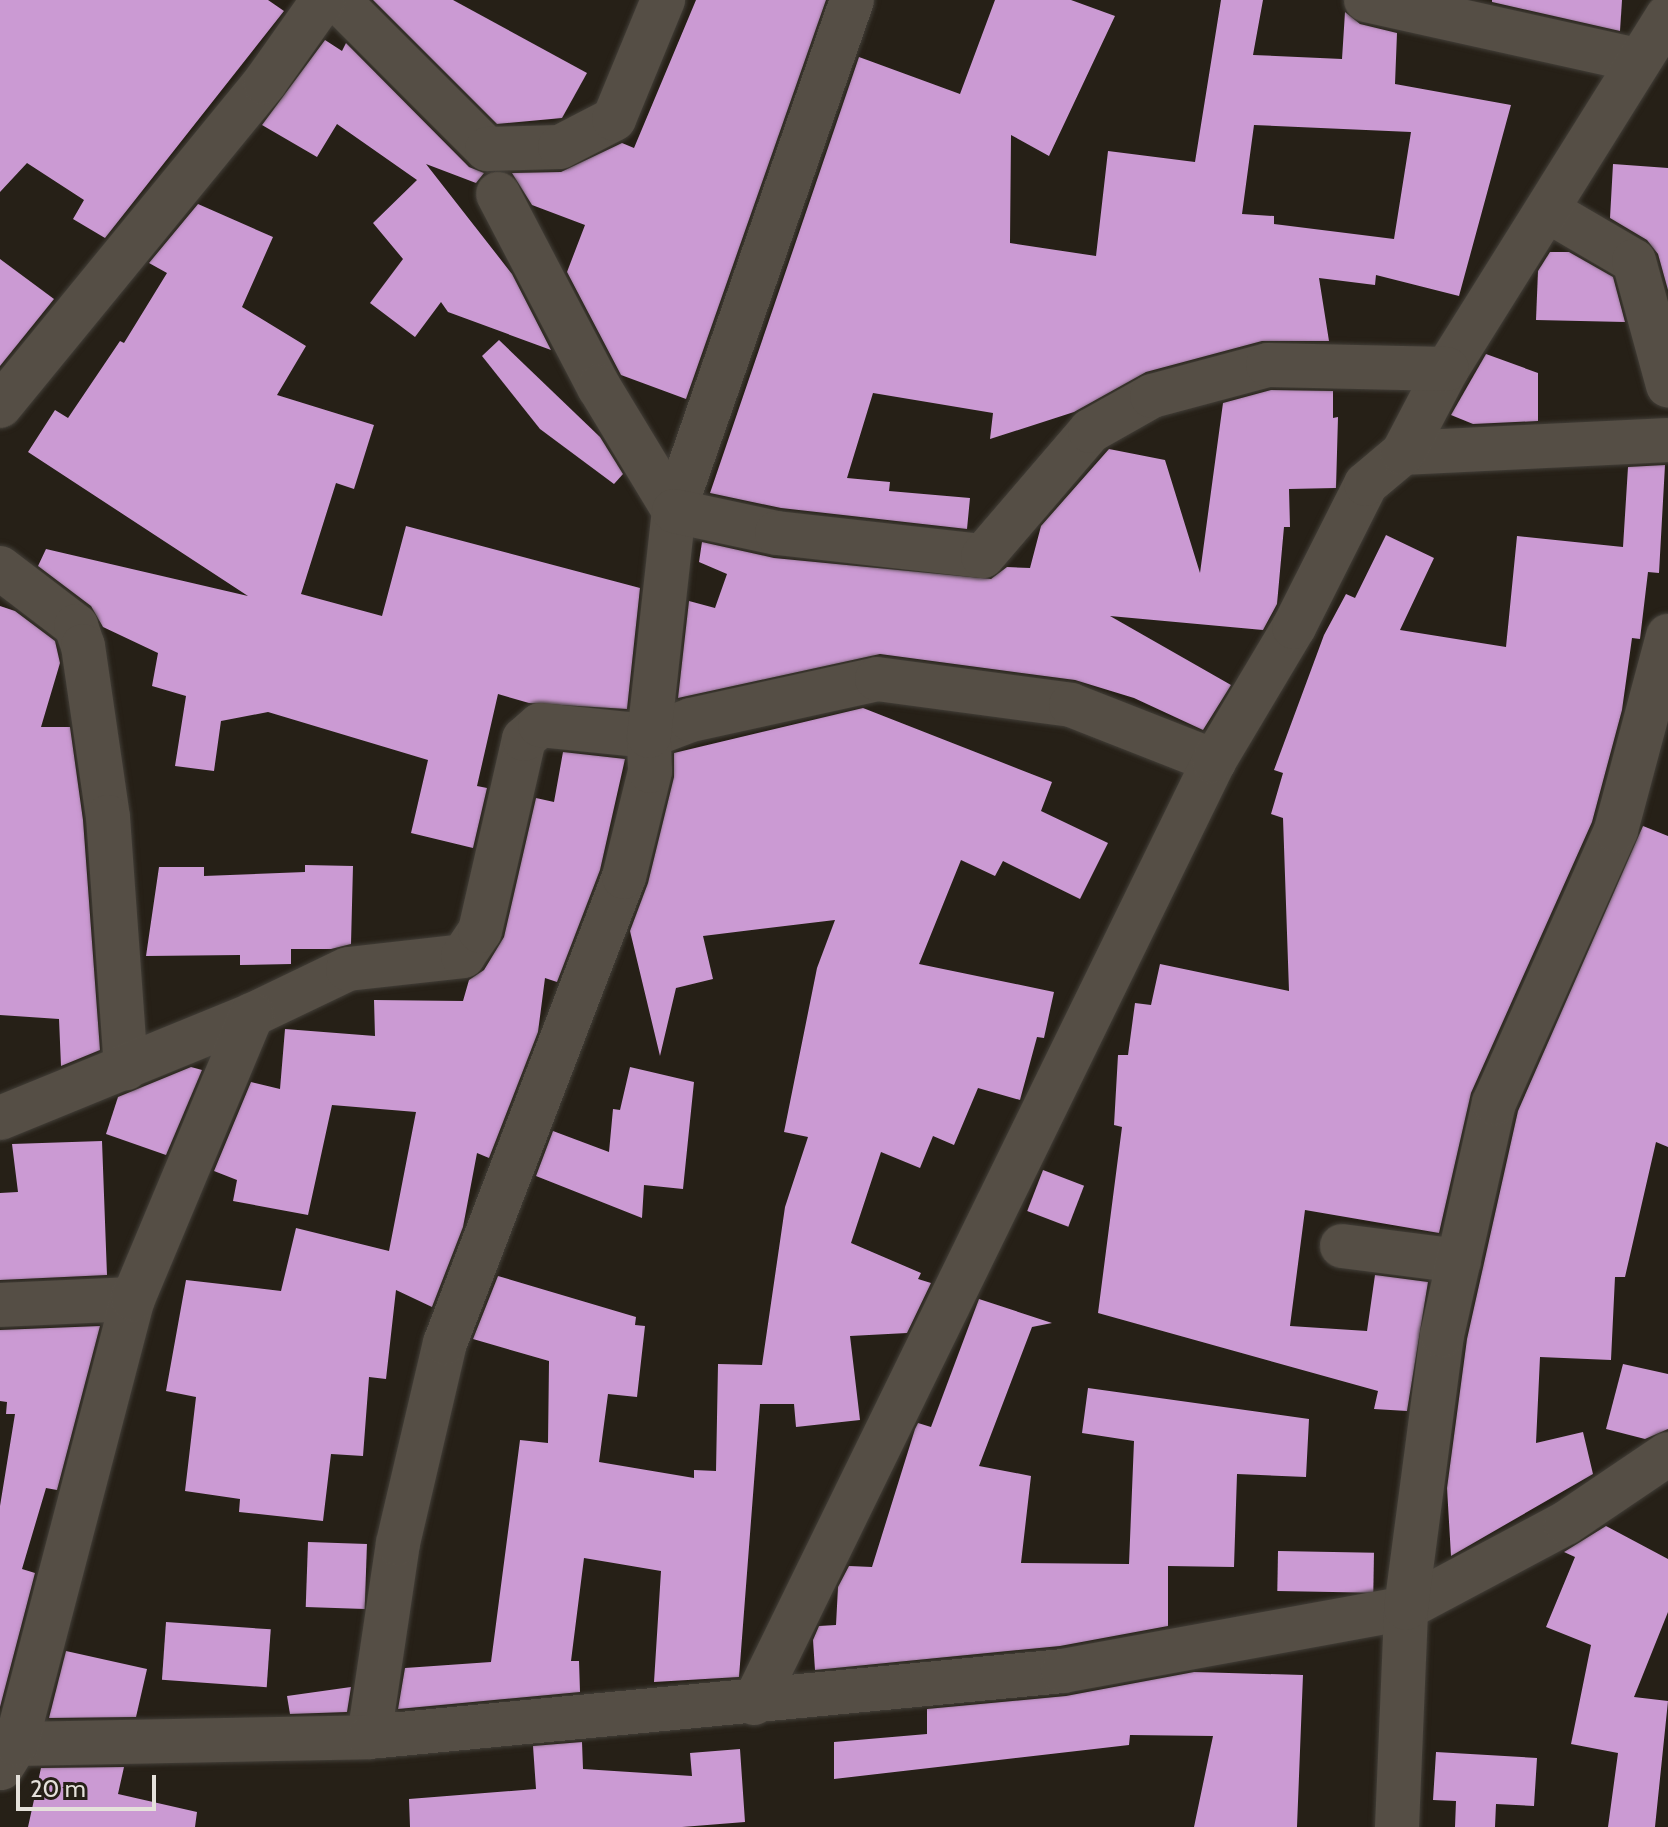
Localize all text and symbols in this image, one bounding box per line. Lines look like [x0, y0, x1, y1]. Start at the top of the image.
scale bar [20, 1759, 160, 1809]
text: 20 m [30, 1774, 86, 1803]

